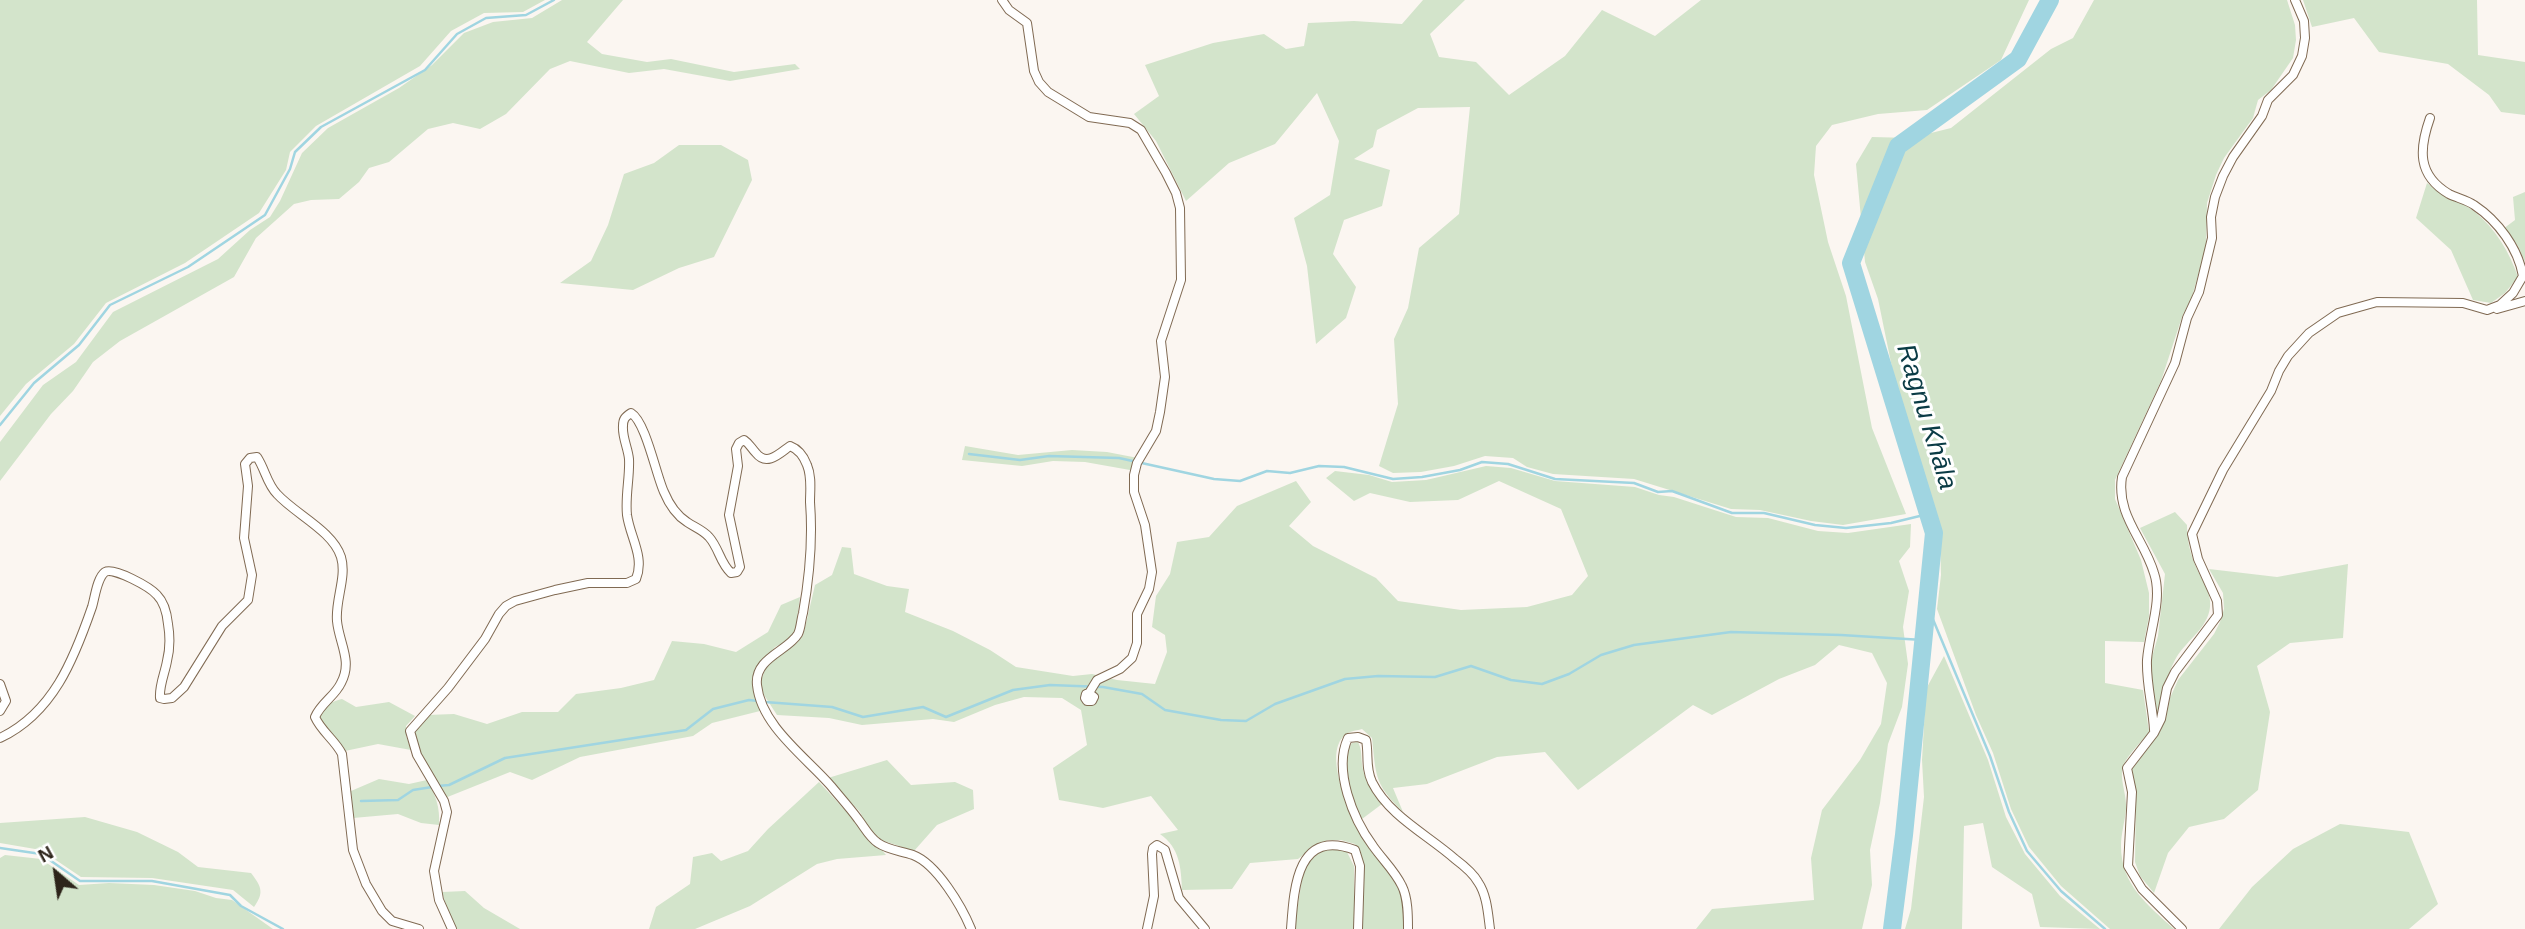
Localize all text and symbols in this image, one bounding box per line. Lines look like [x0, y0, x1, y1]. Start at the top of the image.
water label: Ragnu Khāla [1889, 341, 1963, 493]
north arrow [21, 838, 91, 908]
text: N [34, 842, 57, 867]

